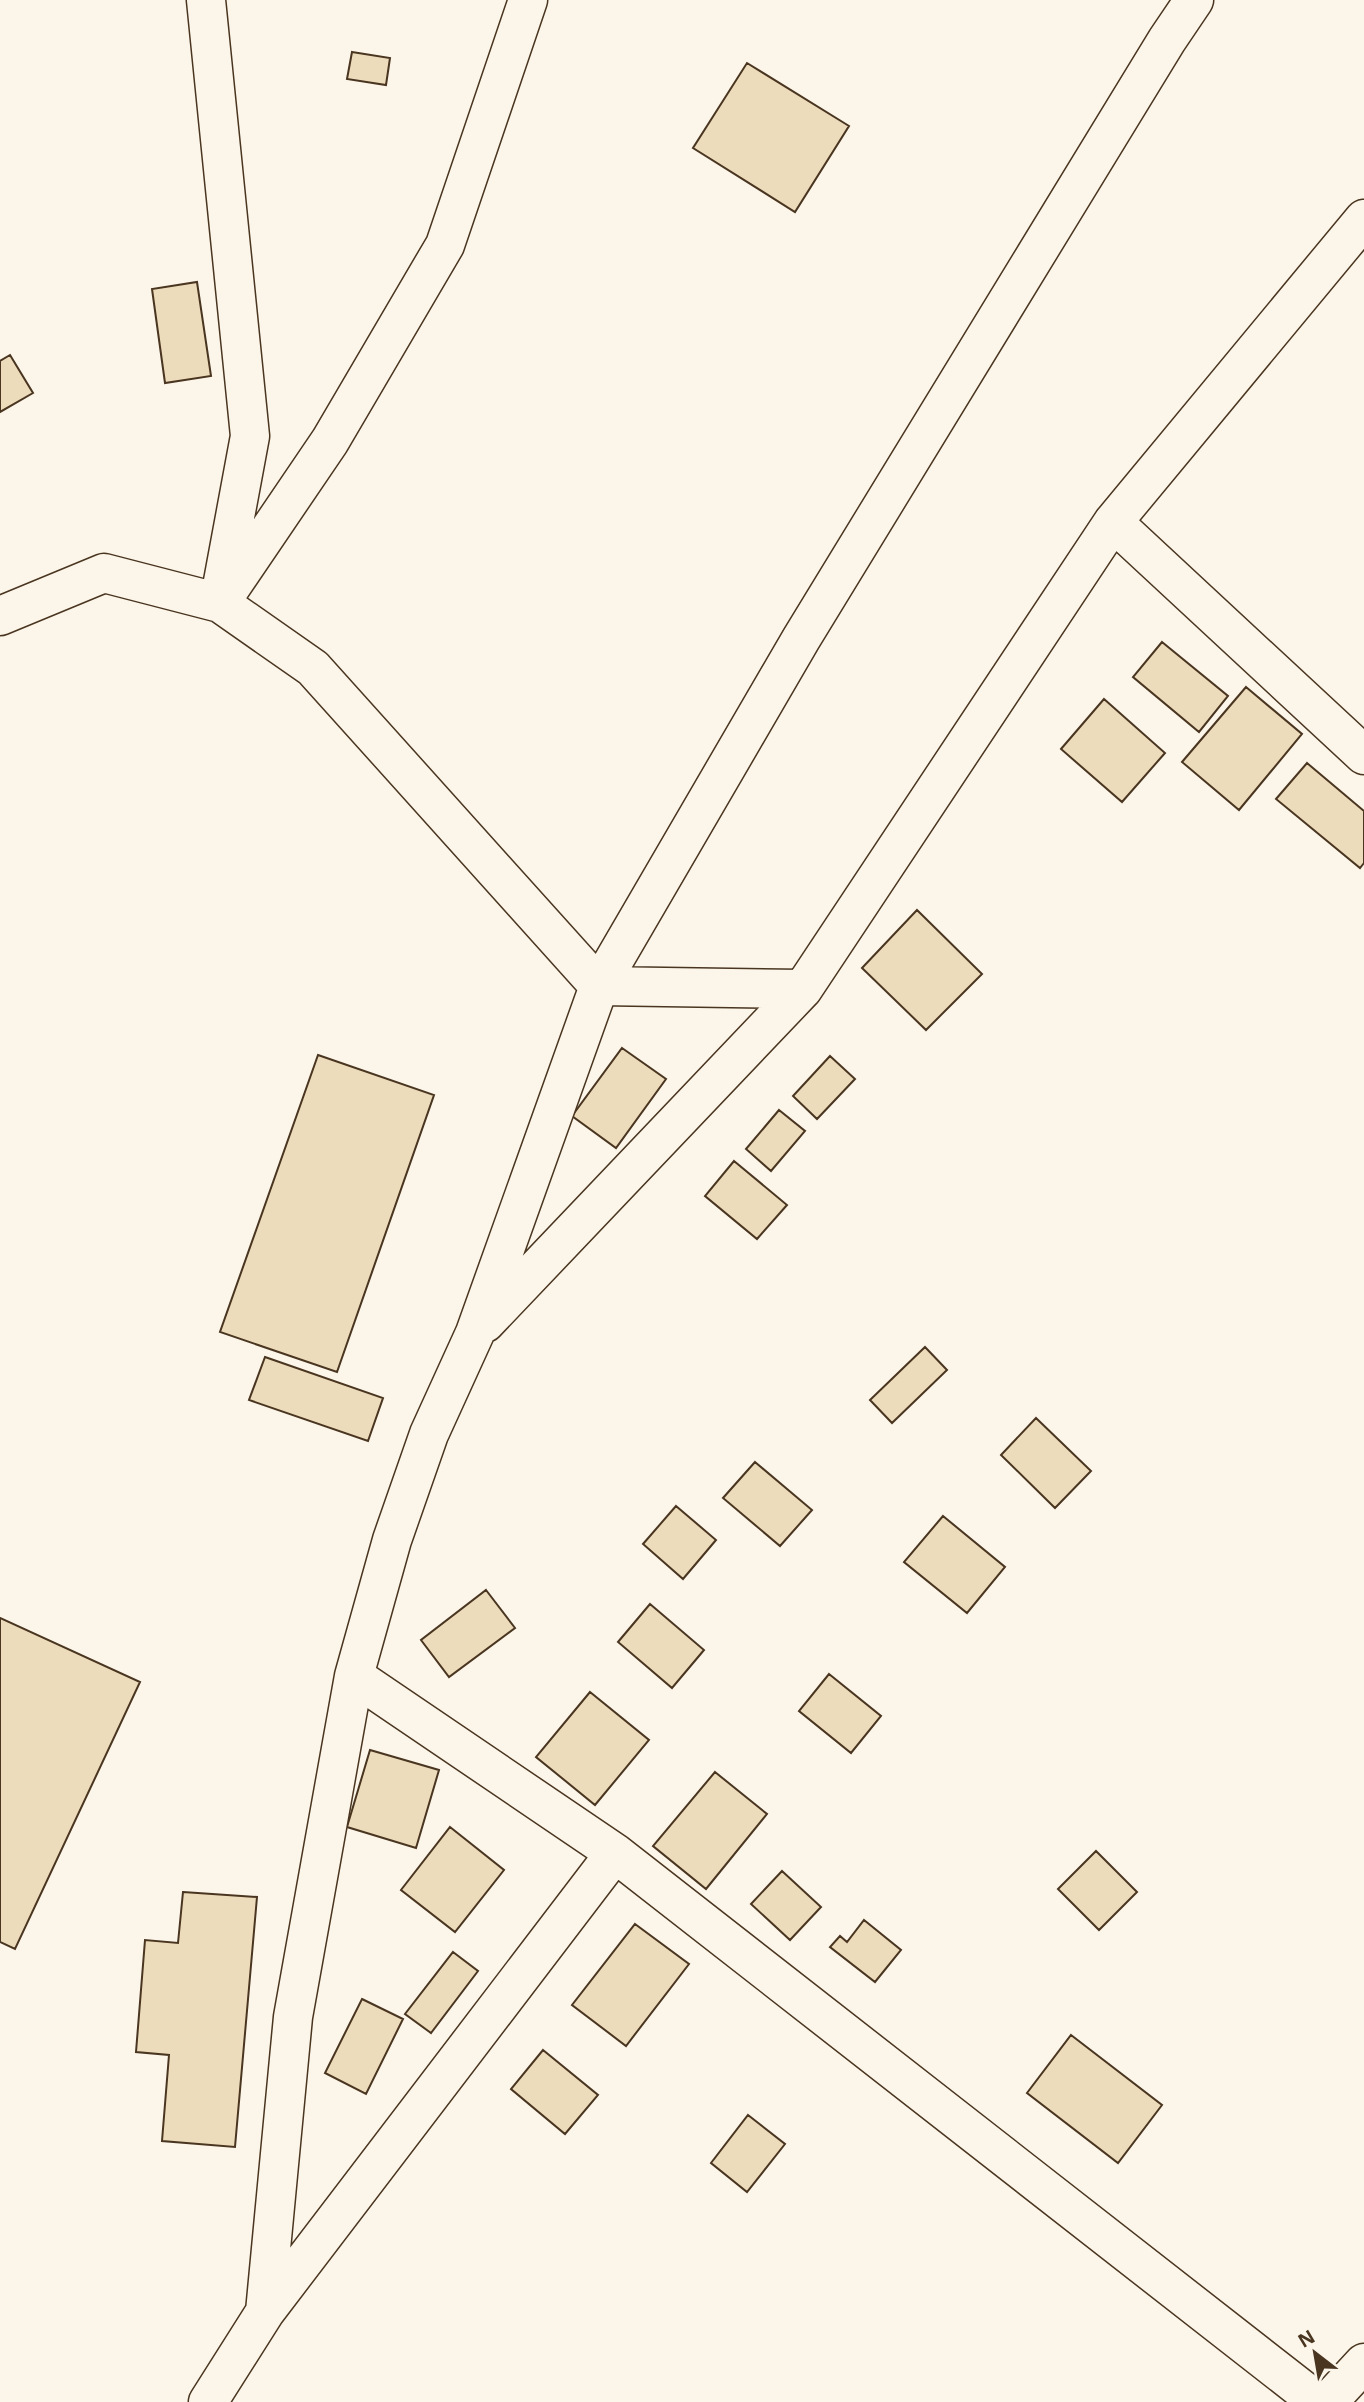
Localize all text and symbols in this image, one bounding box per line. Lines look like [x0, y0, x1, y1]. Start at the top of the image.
north arrow [1280, 2318, 1350, 2388]
text: N [1293, 2323, 1320, 2354]

